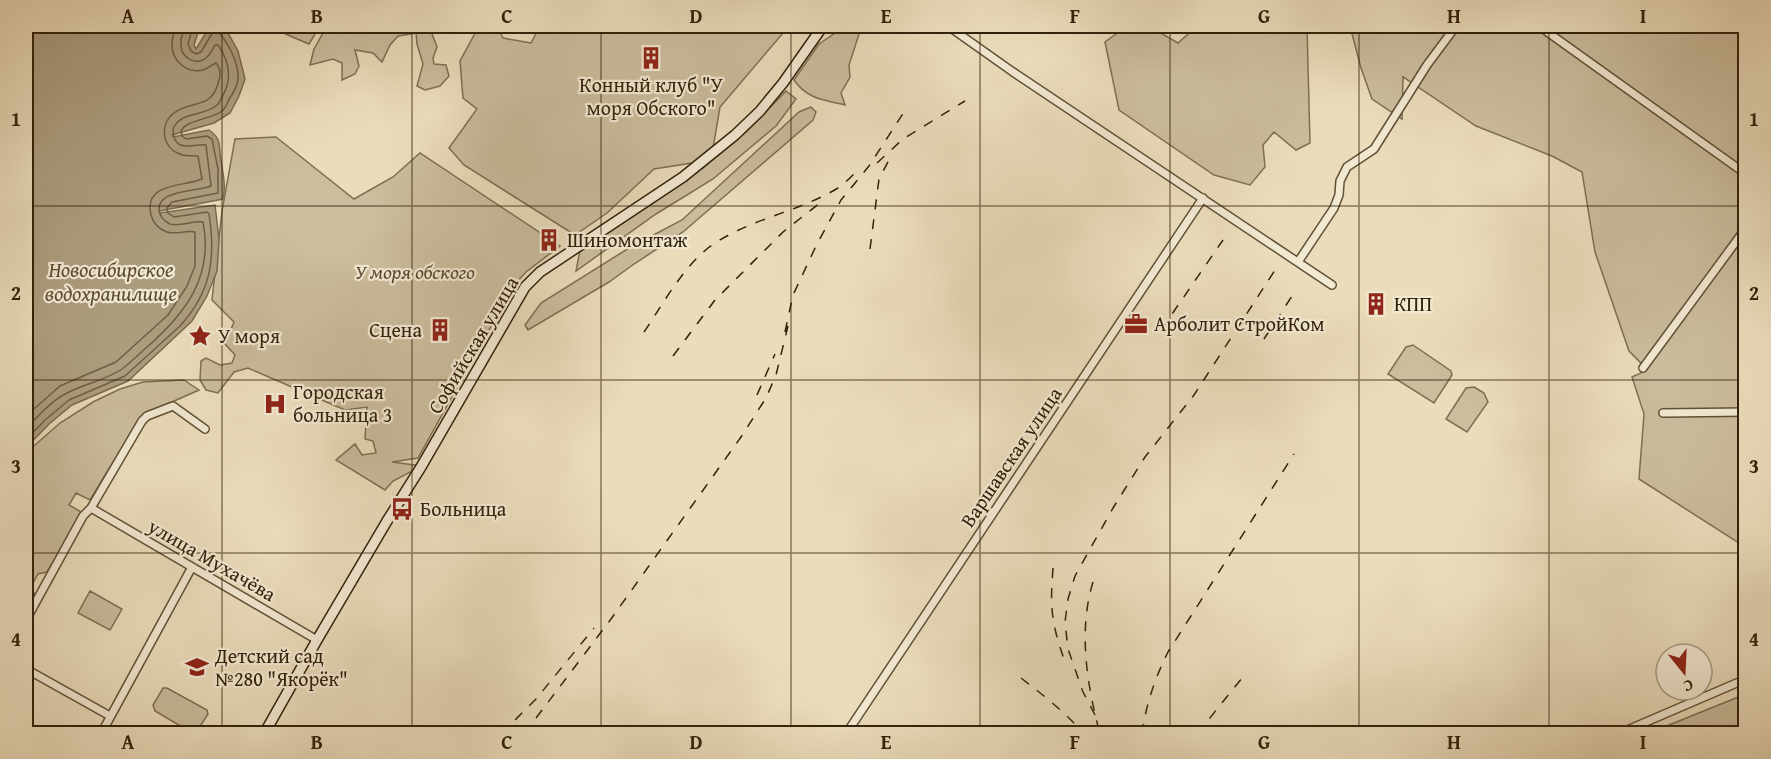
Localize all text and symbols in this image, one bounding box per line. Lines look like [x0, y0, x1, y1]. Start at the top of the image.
text: A [122, 1, 135, 30]
text: B [311, 1, 323, 30]
text: C [501, 1, 513, 30]
text: D [689, 1, 703, 30]
text: E [881, 1, 892, 30]
text: F [1070, 1, 1080, 30]
text: G [1258, 1, 1270, 30]
text: H [1447, 1, 1461, 30]
text: I [1640, 1, 1646, 30]
building icon: Конный клуб "У моря Обского" [638, 45, 664, 71]
place label: Конный клуб "У моря Обского" [579, 70, 723, 122]
text: 1 [11, 104, 21, 133]
text: 1 [1749, 104, 1759, 133]
place label: Шиномонтаж [567, 225, 688, 254]
building icon: Шиномонтаж [536, 227, 562, 253]
water label: Новосибирское водохранилище [45, 254, 177, 309]
park label: У моря обского [355, 257, 475, 286]
street label: Софийская улица [420, 270, 525, 419]
text: 2 [11, 278, 21, 307]
text: 2 [1749, 278, 1759, 307]
place label: КПП [1394, 289, 1432, 318]
building icon: КПП [1363, 291, 1389, 317]
place label: Арболит СтройКом [1154, 309, 1325, 338]
office icon: Арболит СтройКом [1123, 311, 1149, 337]
place label: Сцена [369, 315, 422, 344]
building icon: Сцена [427, 317, 453, 343]
place label: У моря [218, 321, 280, 350]
place icon: У моря [187, 323, 213, 349]
place label: Городская больница 3 [293, 377, 392, 429]
street label: Варшавская улица [953, 380, 1069, 533]
hospital icon: Городская больница 3 [262, 391, 288, 417]
text: 3 [11, 451, 21, 480]
text: 3 [1749, 451, 1759, 480]
place label: Больница [420, 494, 507, 523]
bus stop icon: Больница [389, 496, 415, 522]
street label: улица Мухачёва [142, 511, 282, 608]
text: 4 [11, 624, 21, 653]
text: 4 [1749, 624, 1759, 653]
place label: Детский сад №280 "Якорёк" [214, 641, 348, 693]
north arrow [1654, 642, 1714, 702]
school or university icon: Детский сад №280 "Якорёк" [184, 654, 210, 680]
text: С [1681, 673, 1697, 699]
text: A [122, 727, 135, 756]
text: B [311, 727, 323, 756]
text: C [501, 727, 513, 756]
text: D [689, 727, 703, 756]
text: E [881, 727, 892, 756]
text: F [1070, 727, 1080, 756]
text: G [1258, 727, 1270, 756]
text: H [1447, 727, 1461, 756]
text: I [1640, 727, 1646, 756]

